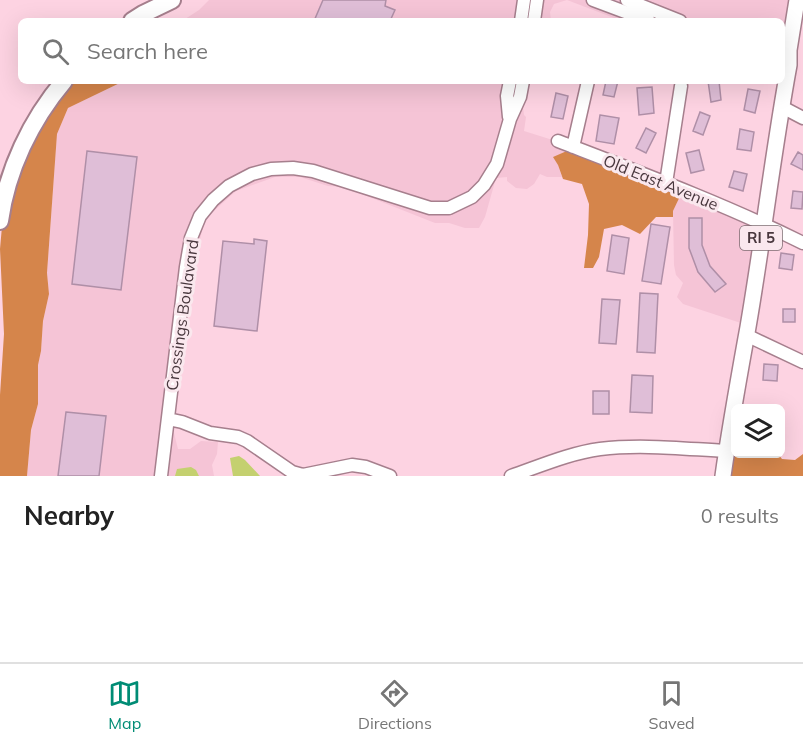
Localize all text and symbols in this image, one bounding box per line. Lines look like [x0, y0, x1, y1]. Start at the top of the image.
search box [18, 18, 785, 84]
icon: search [39, 35, 72, 68]
text: Search here [87, 37, 208, 65]
street label: Old East Avenue [601, 150, 721, 214]
road number: RI 5 [740, 226, 782, 250]
street label: Crossings Boulavard [161, 238, 203, 392]
map controls [731, 404, 785, 458]
button: layers [731, 404, 785, 458]
text: Nearby [24, 499, 114, 532]
text: 0 results [701, 503, 779, 528]
tab: Map [108, 677, 141, 733]
tab: Directions [358, 677, 432, 733]
tab: Saved [649, 677, 695, 733]

